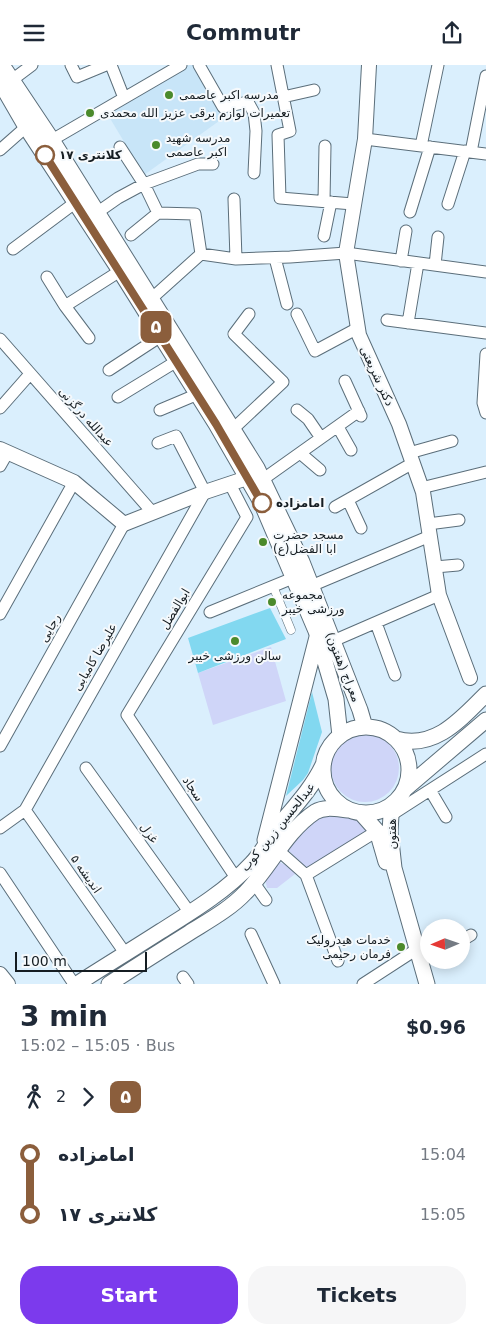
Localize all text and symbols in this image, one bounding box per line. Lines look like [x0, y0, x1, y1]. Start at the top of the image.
icon: menu [20, 19, 48, 47]
icon: share [438, 19, 466, 47]
text: Commutr [186, 20, 300, 45]
place label: مدرسه اکبر عاصمی [179, 88, 279, 103]
marker: مدرسه اکبر عاصمی [163, 89, 175, 101]
place label: تعمیرات لوازم برقی عزیز الله محمدی [100, 106, 290, 121]
marker: تعمیرات لوازم برقی عزیز الله محمدی [84, 107, 96, 119]
place label: مدرسه شهید اکبر عاصمی [166, 131, 230, 160]
marker: مدرسه شهید اکبر عاصمی [150, 139, 162, 151]
marker: کلانتری ۱۷ [35, 145, 55, 165]
place label: کلانتری ۱۷ [59, 148, 122, 162]
line badge: ۵ [140, 311, 172, 343]
text: ۵ [151, 316, 162, 337]
street label: دکتر شریعتی [356, 344, 397, 409]
street label: عبدالله درگزنی [55, 384, 116, 450]
marker: امامزاده [252, 493, 272, 513]
place label: امامزاده [276, 496, 324, 510]
place label: مسجد حضرت ابا الفضل(ع) [273, 528, 344, 556]
marker: مسجد حضرت ابا الفضل(ع) [257, 536, 269, 548]
street label: ابوالفضل [157, 586, 194, 633]
place label: مجموعه ورزشی خیبر [281, 588, 345, 617]
marker: مجموعه ورزشی خیبر [266, 596, 278, 608]
street label: رجایی [37, 611, 64, 645]
street label: علیرضا کامیابی [70, 621, 121, 694]
street label: معراج (هفتون) [322, 630, 363, 704]
marker: سالن ورزشی خیبر [229, 635, 241, 647]
place label: سالن ورزشی خیبر [188, 649, 281, 664]
street label: سجاد [180, 774, 206, 804]
street label: عبدالحسین زرین کوب [238, 780, 319, 875]
street label: هفتون [385, 818, 400, 850]
street label: غزل [136, 820, 161, 846]
street label: اندیشه ۵ [68, 852, 104, 896]
north arrow [420, 919, 470, 969]
map controls [420, 919, 470, 969]
place label: خدمات هیدرولیک فرمان رحیمی [306, 933, 391, 962]
marker: خدمات هیدرولیک فرمان رحیمی [395, 941, 407, 953]
scale bar [15, 949, 148, 972]
text: 100 m [22, 953, 67, 969]
text: 3 min [20, 1000, 108, 1033]
text: $0.96 [406, 1016, 466, 1038]
text: 15:02 – 15:05 · Bus [20, 1036, 175, 1055]
icon: walk [20, 1083, 48, 1111]
icon: forward [74, 1083, 102, 1111]
text: ۵ [120, 1086, 131, 1107]
text: 2 [56, 1087, 66, 1106]
text: امامزاده [58, 1143, 134, 1165]
text: 15:04 [420, 1145, 466, 1164]
text: کلانتری ۱۷ [58, 1203, 157, 1225]
text: 15:05 [420, 1205, 466, 1224]
button: Start [20, 1266, 238, 1324]
button: Tickets [248, 1266, 466, 1324]

